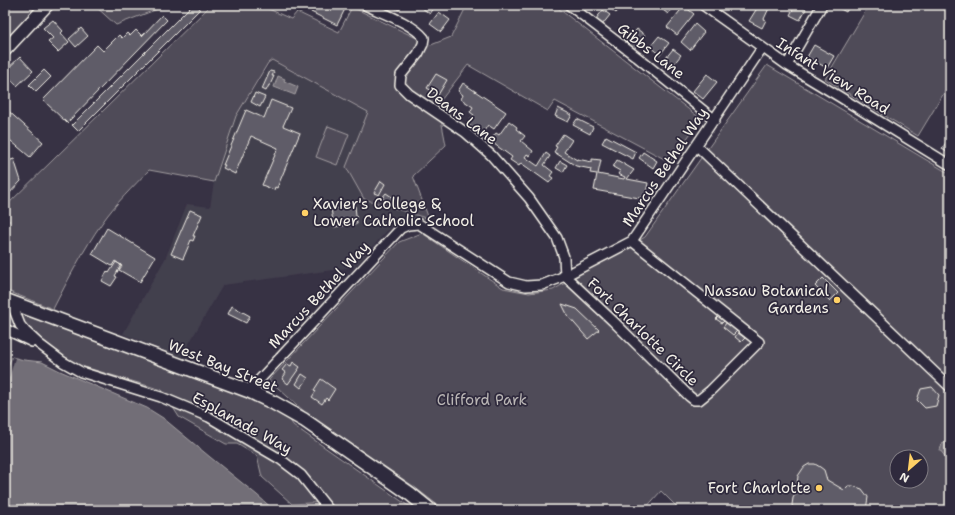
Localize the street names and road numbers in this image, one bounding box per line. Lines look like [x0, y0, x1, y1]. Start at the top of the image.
street label: Gibbs Lane [613, 18, 689, 84]
street label: Infant View Road [773, 33, 894, 119]
street label: Deans Lane [422, 83, 502, 149]
street label: Marcus Bethel Way [618, 103, 712, 231]
street label: Marcus Bethel Way [264, 237, 374, 353]
street label: Fort Charlotte Circle [583, 273, 703, 391]
street label: West Bay Street [165, 335, 281, 397]
street label: Esplanade Way [188, 387, 296, 459]

